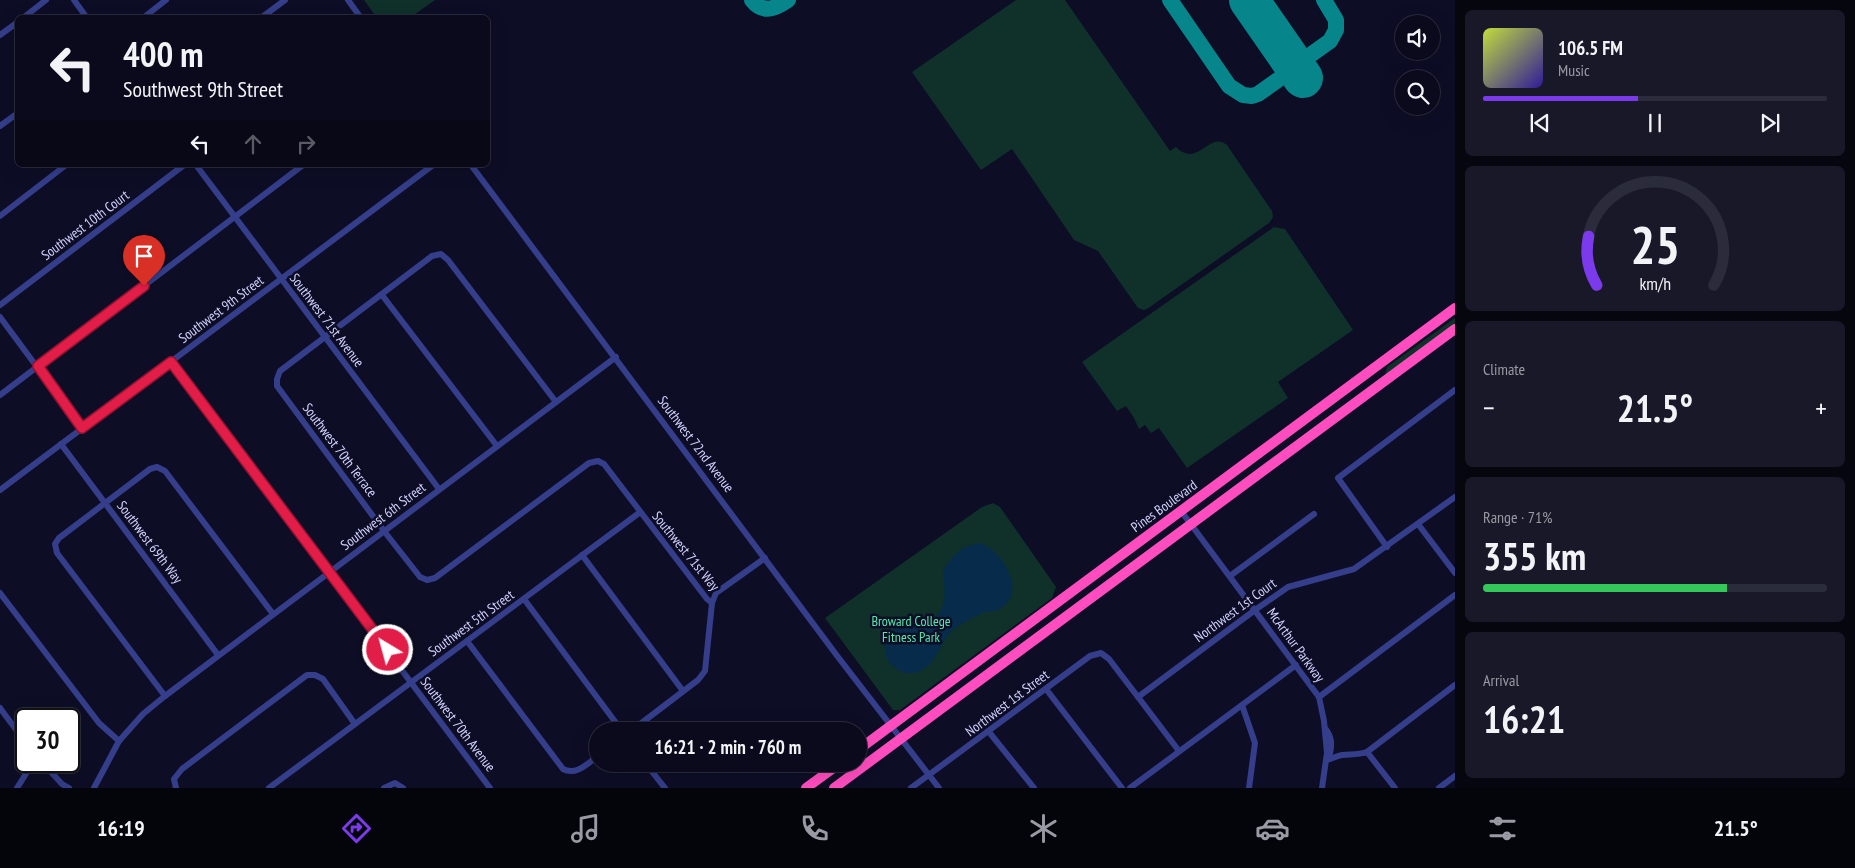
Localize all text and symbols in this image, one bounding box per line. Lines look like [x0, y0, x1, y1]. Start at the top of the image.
map controls [1395, 15, 1440, 115]
button: sound [1395, 15, 1440, 60]
text: 400 m [123, 31, 204, 77]
icon: left [40, 35, 105, 100]
text: 106.5 FM [1558, 36, 1623, 60]
text: Music [1558, 60, 1590, 80]
button: search [1395, 70, 1440, 115]
text: Southwest 9th Street [123, 75, 283, 103]
icon: previous [1526, 109, 1554, 137]
icon: pause [1641, 109, 1669, 137]
icon: next [1756, 109, 1784, 137]
icon: left [186, 130, 214, 158]
icon: ahead [239, 130, 267, 158]
icon: right [292, 130, 320, 158]
street label: Southwest 10th Court [38, 186, 133, 264]
text: 25 [1630, 211, 1680, 278]
pin [123, 235, 165, 286]
icon: arrive [130, 242, 158, 270]
street label: Southwest 71st Avenue [286, 270, 368, 371]
street label: Southwest 9th Street [175, 271, 267, 347]
text: km/h [1639, 272, 1671, 295]
text: Climate [1483, 359, 1525, 379]
text: 21.5° [1617, 383, 1693, 432]
text: − [1483, 389, 1495, 426]
text: + [1815, 389, 1827, 426]
street label: Southwest 72nd Avenue [654, 392, 738, 496]
street label: Southwest 70th Terrace [299, 399, 381, 501]
street label: Pines Boulevard [1127, 476, 1201, 536]
street label: Southwest 6th Street [337, 478, 429, 554]
street label: Southwest 69th Way [113, 497, 187, 587]
text: Range · 71% [1483, 507, 1552, 527]
street label: Southwest 71st Way [648, 508, 724, 595]
text: 355 km [1483, 531, 1586, 580]
street label: Northwest 1st Court [1190, 574, 1280, 646]
street label: Southwest 5th Street [425, 586, 518, 660]
street label: McArthur Parkway [1263, 604, 1329, 686]
park label: Broward College Fitness Park [871, 612, 951, 646]
position arrow [361, 623, 413, 675]
street label: Northwest 1st Street [962, 666, 1052, 740]
text: Arrival [1483, 670, 1519, 690]
street label: Southwest 70th Avenue [416, 673, 500, 775]
text: 16:21 [1483, 694, 1565, 743]
speed limit sign: 30 [15, 708, 80, 773]
text: 16:21 · 2 min · 760 m [655, 735, 801, 759]
icon: directions [339, 811, 374, 846]
icon: music [568, 811, 603, 846]
icon: phone [797, 811, 832, 846]
icon: climate [1026, 811, 1061, 846]
icon: car [1255, 811, 1290, 846]
icon: filters [1485, 811, 1520, 846]
text: 16:19 [97, 814, 145, 842]
text: 21.5° [1714, 814, 1758, 842]

